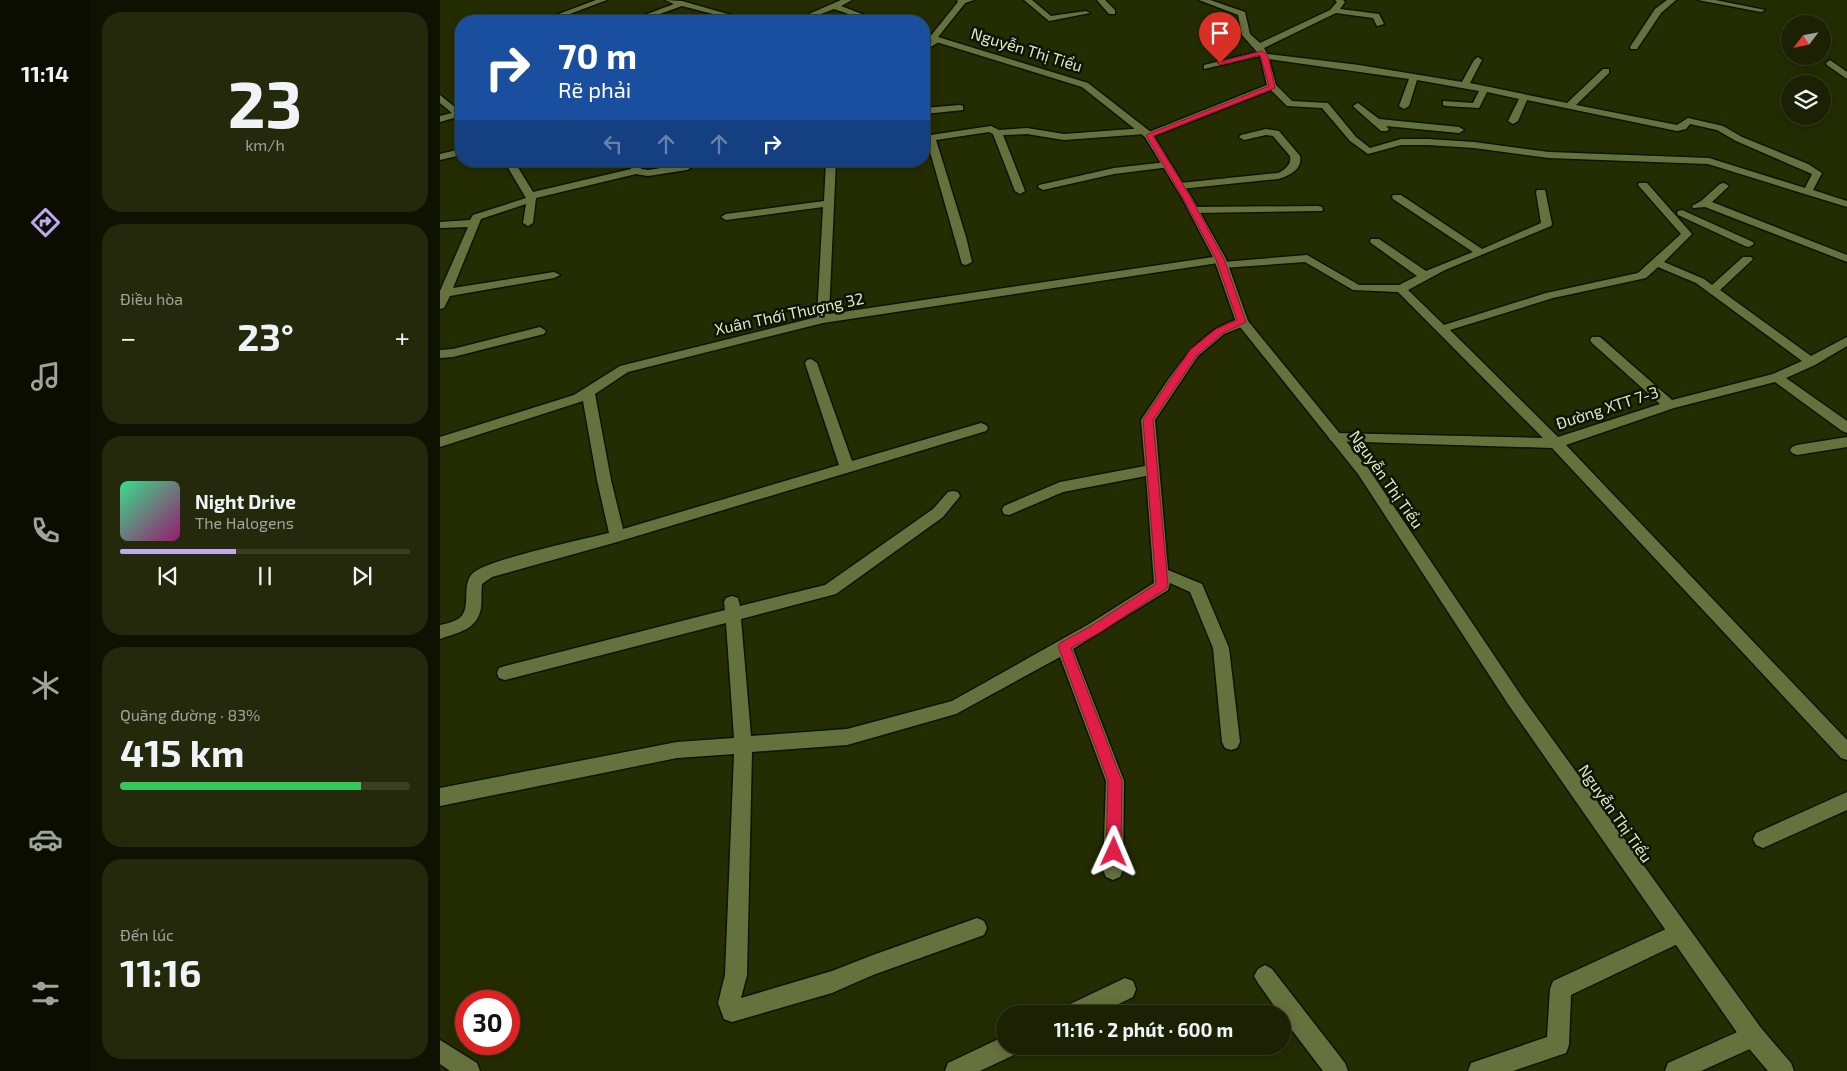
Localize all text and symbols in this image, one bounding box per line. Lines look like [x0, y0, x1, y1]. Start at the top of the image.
pin [1199, 12, 1241, 63]
north arrow [1781, 15, 1831, 65]
map controls [1781, 15, 1831, 125]
icon: arrive [1206, 19, 1234, 47]
street label: Nguyễn Thị Tiểu [969, 23, 1085, 75]
text: 70 m [558, 34, 637, 76]
icon: right [475, 35, 540, 100]
text: 11:14 [21, 60, 69, 86]
text: 23 [228, 63, 302, 141]
button: layers [1781, 75, 1831, 125]
text: Rẽ phải [558, 76, 631, 102]
icon: left [599, 130, 627, 158]
icon: ahead [652, 130, 680, 158]
icon: ahead [705, 130, 733, 158]
icon: right [758, 130, 786, 158]
text: km/h [245, 135, 285, 154]
icon: directions [28, 205, 63, 240]
street label: Xuân Thới Thượng 32 [713, 288, 865, 338]
text: Điều hòa [120, 289, 183, 308]
text: 23° [237, 313, 294, 359]
text: − [120, 320, 136, 354]
text: + [395, 320, 410, 354]
icon: music [28, 359, 63, 394]
street label: Đường XTT 7-3 [1553, 381, 1661, 433]
street label: Nguyễn Thị Tiểu [1346, 426, 1428, 532]
text: Night Drive [195, 490, 296, 513]
icon: phone [28, 513, 63, 548]
text: The Halogens [195, 513, 294, 532]
icon: previous [154, 562, 182, 590]
icon: pause [251, 562, 279, 590]
icon: next [348, 562, 376, 590]
icon: climate [28, 668, 63, 703]
text: Quãng đường · 83% [120, 705, 260, 724]
text: 415 km [120, 729, 245, 775]
street label: Nguyễn Thị Tiểu [1575, 760, 1657, 866]
icon: car [28, 822, 63, 857]
position arrow [1087, 825, 1139, 877]
text: Đến lúc [120, 925, 174, 944]
text: 11:16 [120, 949, 201, 995]
icon: filters [28, 976, 63, 1011]
speed limit sign: 30 [455, 990, 520, 1055]
text: 11:16 · 2 phút · 600 m [1054, 1018, 1233, 1041]

